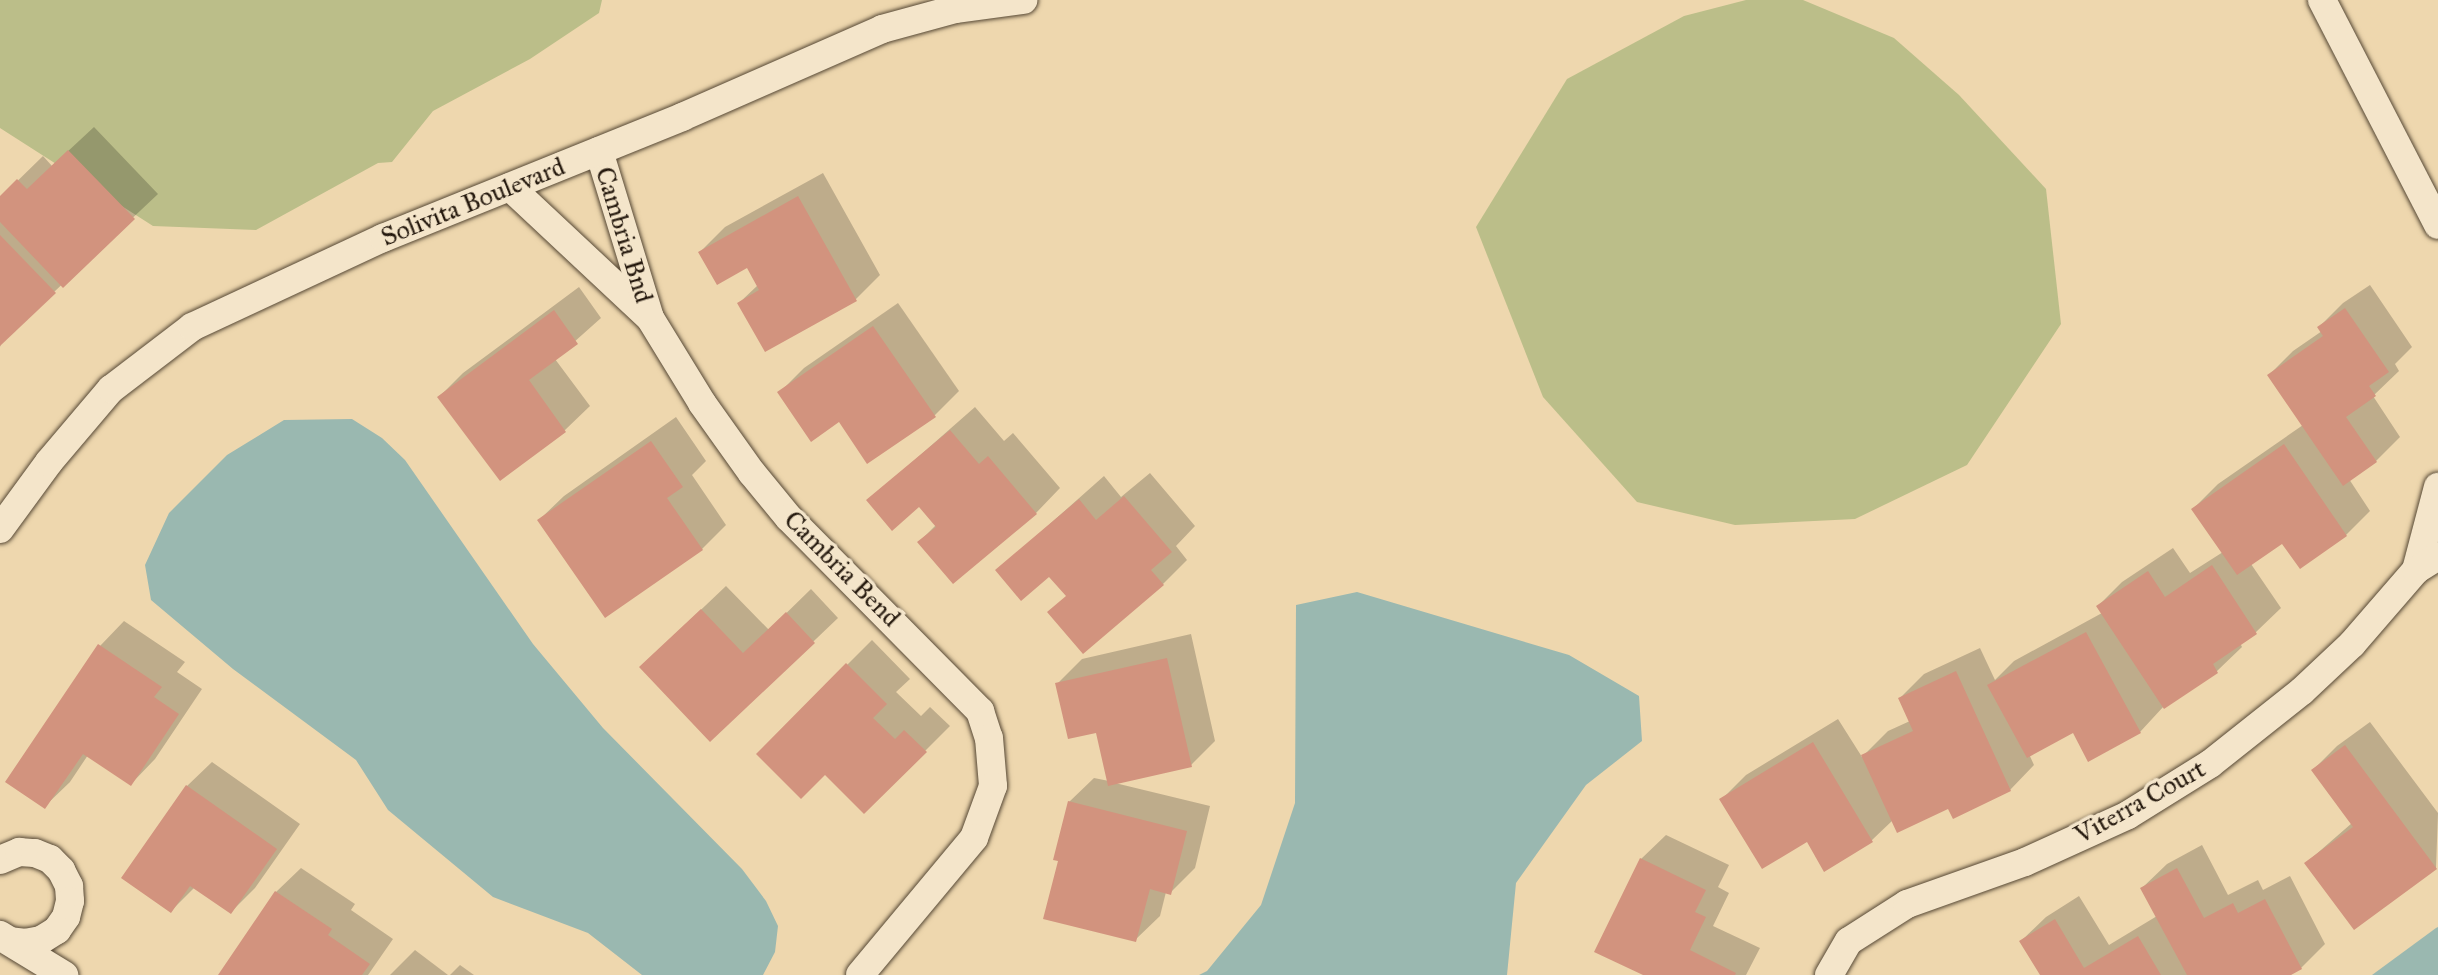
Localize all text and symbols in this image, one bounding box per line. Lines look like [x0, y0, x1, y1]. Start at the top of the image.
street label: Solivita Boulevard [377, 151, 569, 253]
street label: Cambria Bnd [589, 163, 659, 307]
street label: Cambria Bend [777, 504, 907, 634]
street label: Viterra Court [2069, 753, 2211, 851]

